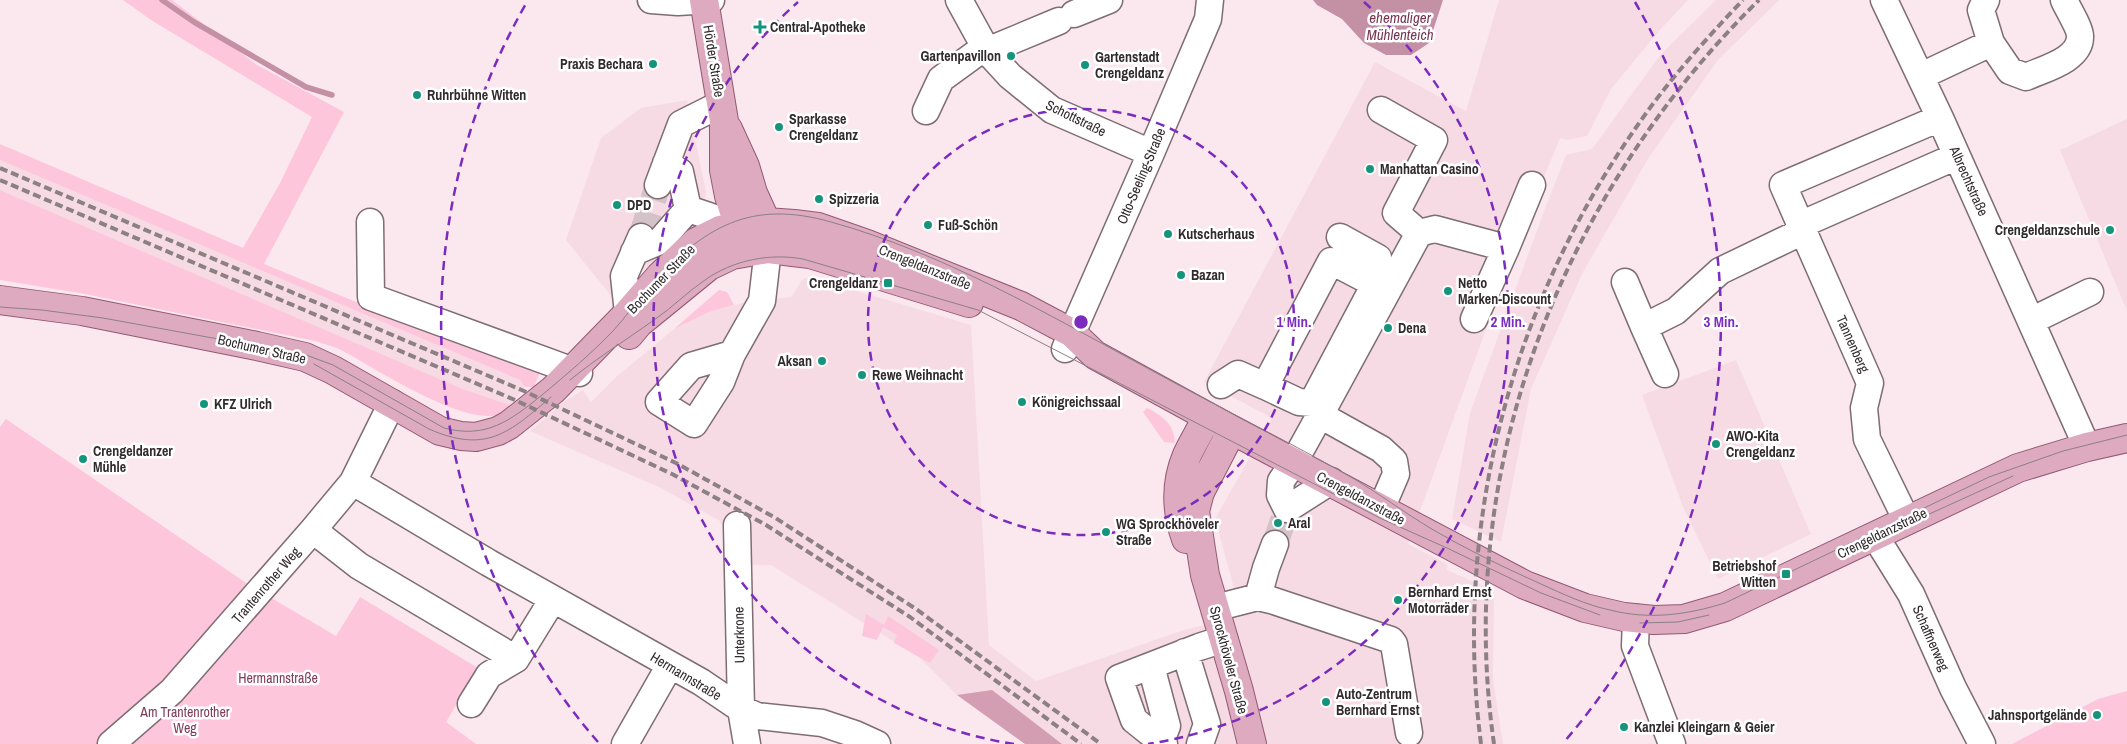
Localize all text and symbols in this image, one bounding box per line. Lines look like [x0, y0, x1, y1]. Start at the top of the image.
water label: ehemaliger Mühlenteich [1366, 7, 1434, 45]
place label: Central-Apotheke [770, 18, 866, 36]
marker: Central-Apotheke [754, 21, 766, 33]
street label: Hörder Straße [699, 24, 729, 98]
place label: Gartenpavillon [921, 47, 1001, 65]
place label: Gartenstadt Crengeldanz [1095, 48, 1164, 82]
marker: Gartenpavillon [1005, 50, 1017, 62]
place label: Praxis Bechara [560, 55, 644, 73]
marker: Praxis Bechara [647, 58, 659, 70]
marker: Gartenstadt Crengeldanz [1079, 59, 1091, 71]
place label: Ruhrbühne Witten [427, 86, 526, 104]
marker: Ruhrbühne Witten [411, 89, 423, 101]
street label: Schottstraße [1043, 96, 1109, 140]
place label: Sparkasse Crengeldanz [789, 110, 858, 144]
marker: Sparkasse Crengeldanz [773, 121, 785, 133]
street label: Otto-Seeling-Straße [1113, 125, 1169, 227]
street label: Albrechtstraße [1945, 142, 1992, 219]
place label: Manhattan Casino [1380, 160, 1479, 178]
marker: Manhattan Casino [1364, 163, 1376, 175]
place label: Spizzeria [829, 190, 879, 208]
marker: Spizzeria [813, 193, 825, 205]
place label: DPD [627, 196, 651, 214]
marker: DPD [611, 199, 623, 211]
place label: Fuß-Schön [938, 216, 998, 234]
marker: Fuß-Schön [922, 219, 934, 231]
place label: Crengeldanzschule [1995, 221, 2100, 239]
marker: Crengeldanzschule [2104, 224, 2116, 236]
place label: Kutscherhaus [1178, 225, 1255, 243]
marker: Kutscherhaus [1162, 228, 1174, 240]
street label: Bochumer Straße [623, 240, 699, 318]
street label: Crengeldanzstraße [876, 240, 974, 294]
place label: Bazan [1191, 266, 1225, 284]
marker: Bazan [1175, 269, 1187, 281]
place label: Crengeldanz [809, 274, 878, 292]
place label: Netto Marken-Discount [1458, 274, 1551, 308]
marker: Crengeldanz [882, 277, 894, 289]
marker: Netto Marken-Discount [1442, 285, 1454, 297]
text: 1 Min. [1277, 311, 1311, 332]
text: 2 Min. [1491, 311, 1525, 332]
text: 3 Min. [1704, 311, 1738, 332]
centre of rings [1072, 313, 1090, 331]
street label: Tannenberg [1832, 313, 1874, 376]
place label: Dena [1398, 319, 1427, 337]
marker: Dena [1382, 322, 1394, 334]
street label: Bochumer Straße [216, 330, 308, 368]
place label: Aksan [778, 352, 812, 370]
marker: Aksan [816, 355, 828, 367]
place label: Rewe Weihnacht [872, 366, 963, 384]
marker: Rewe Weihnacht [856, 369, 868, 381]
place label: Königreichssaal [1032, 393, 1121, 411]
place label: KFZ Ulrich [214, 395, 272, 413]
marker: Königreichssaal [1016, 396, 1028, 408]
marker: KFZ Ulrich [198, 398, 210, 410]
place label: AWO-Kita Crengeldanz [1726, 427, 1795, 461]
marker: AWO-Kita Crengeldanz [1710, 438, 1722, 450]
place label: Crengeldanzer Mühle [93, 442, 173, 476]
marker: Crengeldanzer Mühle [77, 453, 89, 465]
street label: Crengeldanzstraße [1314, 467, 1408, 529]
street label: Crengeldanzstraße [1834, 504, 1930, 562]
place label: Aral [1288, 514, 1310, 532]
place label: WG Sprockhöveler Straße [1116, 515, 1219, 549]
marker: Aral [1272, 517, 1284, 529]
marker: WG Sprockhöveler Straße [1100, 526, 1112, 538]
street label: Trantenrother Weg [228, 543, 305, 627]
place label: Betriebshof Witten [1712, 557, 1776, 591]
marker: Betriebshof Witten [1780, 568, 1792, 580]
place label: Bernhard Ernst Motorräder [1408, 583, 1492, 617]
marker: Bernhard Ernst Motorräder [1392, 594, 1404, 606]
street label: Schaffnerweg [1909, 602, 1954, 674]
street label: Sprockhöveler Straße [1206, 604, 1252, 716]
street label: Unterkrone [730, 606, 748, 664]
street label: Hermannstraße [647, 648, 725, 704]
park label: Hermannstraße [238, 669, 318, 687]
place label: Auto-Zentrum Bernhard Ernst [1336, 685, 1420, 719]
marker: Auto-Zentrum Bernhard Ernst [1320, 696, 1332, 708]
park label: Am Trantenrother Weg [139, 703, 230, 737]
place label: Jahnsportgelände [1988, 706, 2087, 724]
marker: Jahnsportgelände [2091, 709, 2103, 721]
place label: Kanzlei Kleingarn & Geier [1634, 718, 1775, 736]
marker: Kanzlei Kleingarn & Geier [1618, 721, 1630, 733]

